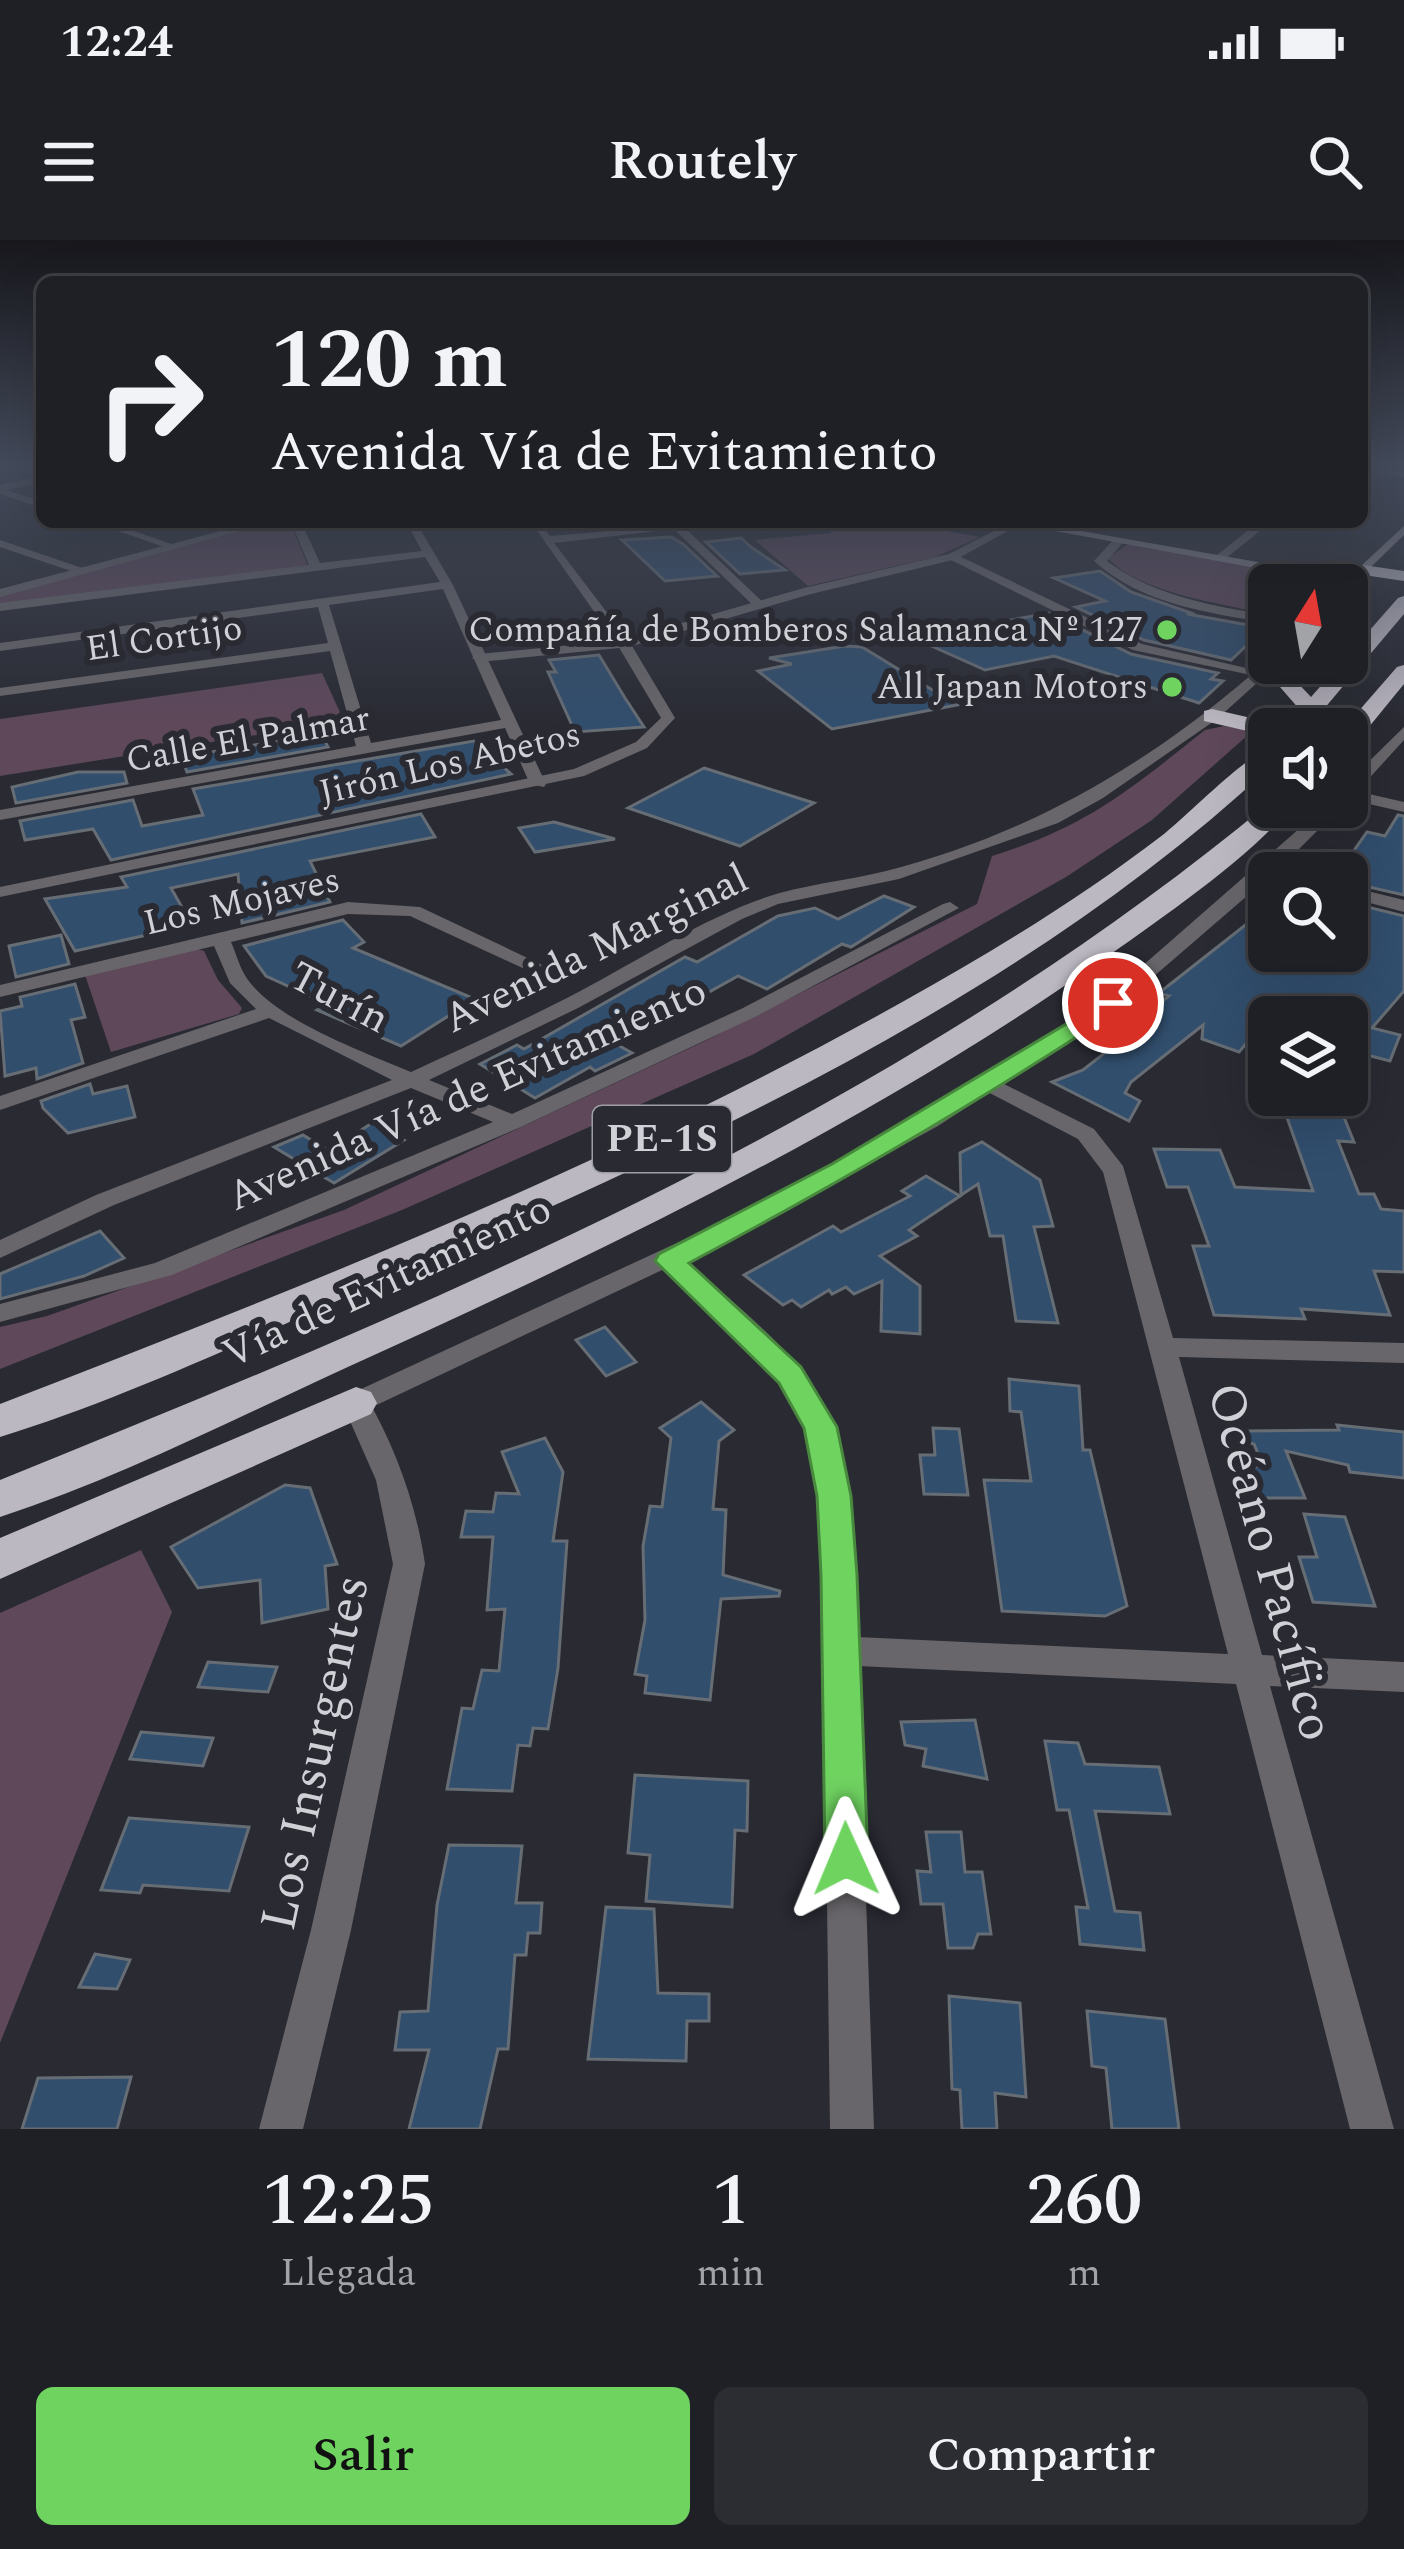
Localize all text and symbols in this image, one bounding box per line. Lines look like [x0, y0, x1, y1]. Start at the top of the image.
text: 12:24 [60, 8, 173, 77]
text: Routely [608, 121, 796, 203]
icon: menu [36, 129, 102, 195]
icon: search [1302, 129, 1368, 195]
text: 120 m [270, 297, 508, 425]
icon: right [72, 324, 228, 480]
text: Avenida Vía de Evitamiento [270, 412, 938, 494]
north arrow [1248, 564, 1368, 684]
map controls [1248, 564, 1368, 1116]
street label: El Cortijo [82, 601, 246, 677]
place label: Compañía de Bomberos Salamanca Nº 127 [468, 603, 1143, 658]
marker: Compañía de Bomberos Salamanca Nº 127 [1154, 617, 1180, 643]
place label: All Japan Motors [876, 660, 1148, 715]
marker: All Japan Motors [1159, 674, 1185, 700]
street label: Calle El Palmar [122, 691, 374, 789]
street label: Jirón Los Abetos [314, 707, 586, 821]
button: sound [1248, 708, 1368, 828]
street label: Avenida Marginal [433, 848, 759, 1050]
button: search [1248, 852, 1368, 972]
street label: Los Mojaves [138, 853, 346, 951]
street label: Turín [278, 945, 400, 1051]
pin [1062, 952, 1164, 1054]
street label: Avenida Vía de Evitamiento [217, 960, 717, 1228]
icon: arrive [1080, 970, 1146, 1036]
button: layers [1248, 996, 1368, 1116]
road number: PE-1S [593, 1106, 731, 1172]
street label: Vía de Evitamiento [212, 1178, 562, 1386]
street label: Océano Pacífico [1185, 1374, 1355, 1750]
street label: Los Insurgentes [240, 1568, 392, 1938]
position arrow [783, 1796, 909, 1922]
text: 12:25 [262, 2147, 435, 2256]
text: 1 [711, 2147, 750, 2256]
text: 260 [1027, 2147, 1142, 2256]
text: Llegada [280, 2244, 416, 2303]
text: min [697, 2244, 765, 2303]
text: m [1068, 2244, 1101, 2303]
button: Salir [36, 2387, 690, 2525]
button: Compartir [714, 2387, 1368, 2525]

